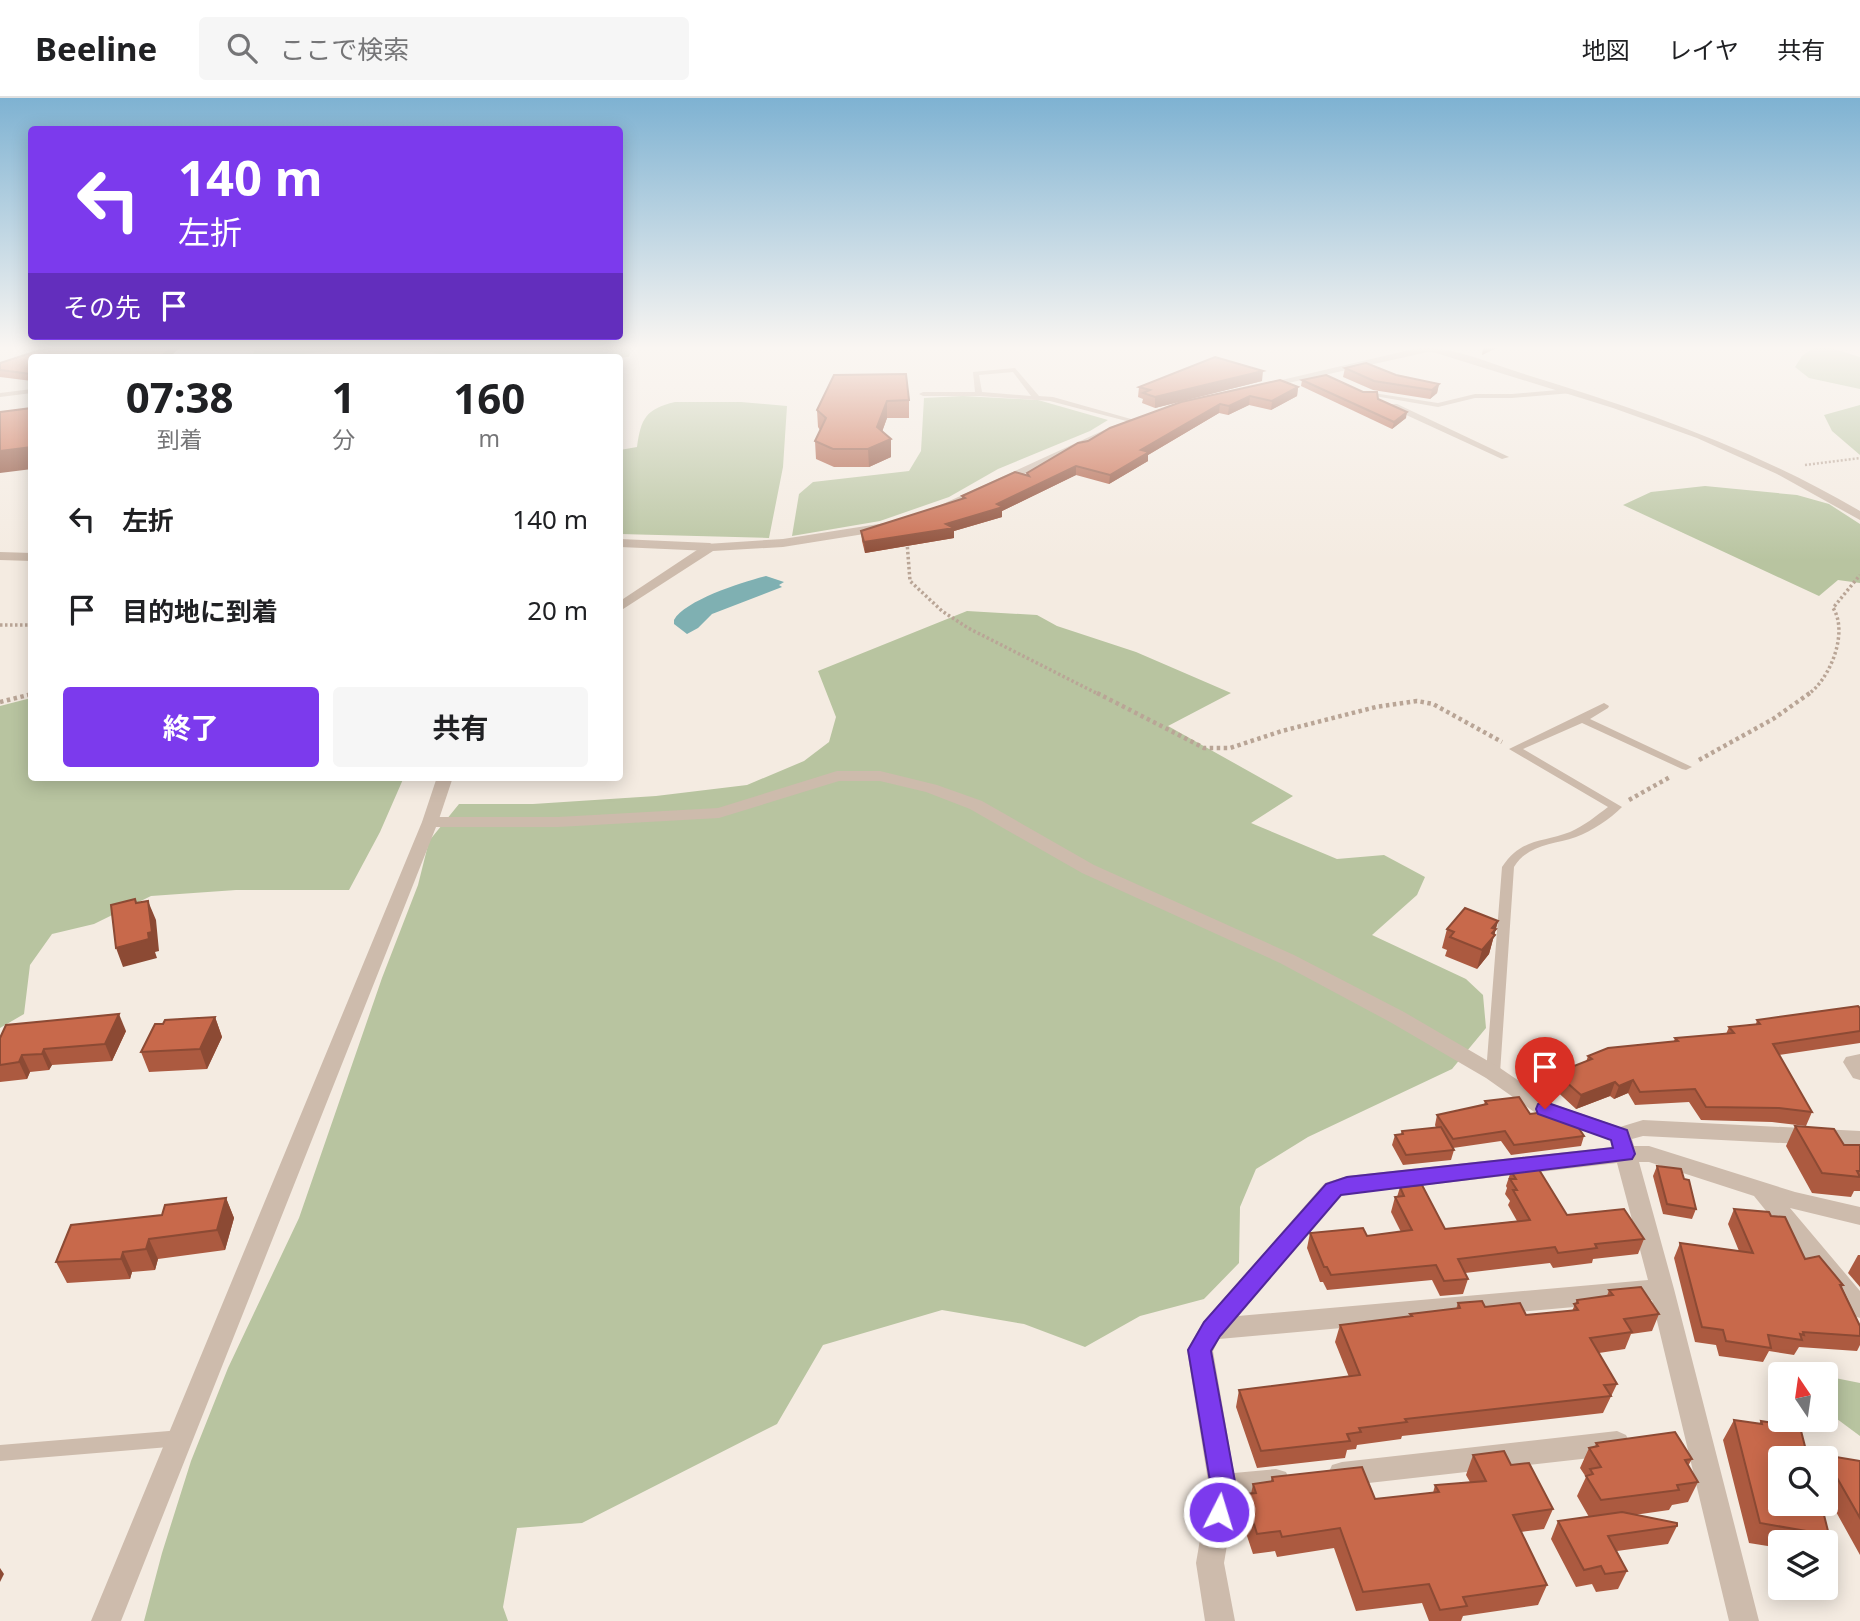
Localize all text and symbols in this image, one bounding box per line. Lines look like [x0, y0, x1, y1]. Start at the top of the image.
search box [199, 17, 689, 80]
text: Beeline [35, 26, 157, 71]
icon: search [223, 29, 261, 67]
text: ここで検索 [279, 31, 409, 67]
text: 地図 [1582, 33, 1630, 66]
text: レイヤ [1668, 33, 1739, 66]
text: 共有 [1777, 33, 1825, 66]
text: 140 m [178, 144, 323, 210]
icon: left [63, 154, 154, 245]
text: 左折 [178, 210, 242, 253]
icon: arrive [155, 287, 193, 325]
text: その先 [63, 289, 141, 325]
text: 07:38 [126, 368, 234, 425]
text: 1 [331, 368, 355, 425]
text: 160 [453, 369, 525, 426]
text: m [478, 422, 500, 454]
text: 到着 [157, 423, 203, 455]
text: 分 [332, 423, 355, 455]
icon: left [63, 500, 101, 538]
text: 140 m [512, 501, 588, 537]
text: 左折 [122, 502, 174, 538]
icon: arrive [63, 591, 101, 629]
text: 20 m [527, 592, 588, 628]
text: 目的地に到着 [122, 593, 278, 629]
button: 終了 [63, 687, 319, 767]
button: 共有 [333, 687, 588, 767]
pin [1515, 1037, 1575, 1109]
icon: arrive [1526, 1048, 1564, 1086]
north arrow [1768, 1362, 1838, 1432]
map controls [1768, 1362, 1838, 1600]
button: search [1768, 1446, 1838, 1516]
position arrow [1182, 1475, 1256, 1549]
button: layers [1768, 1530, 1838, 1600]

